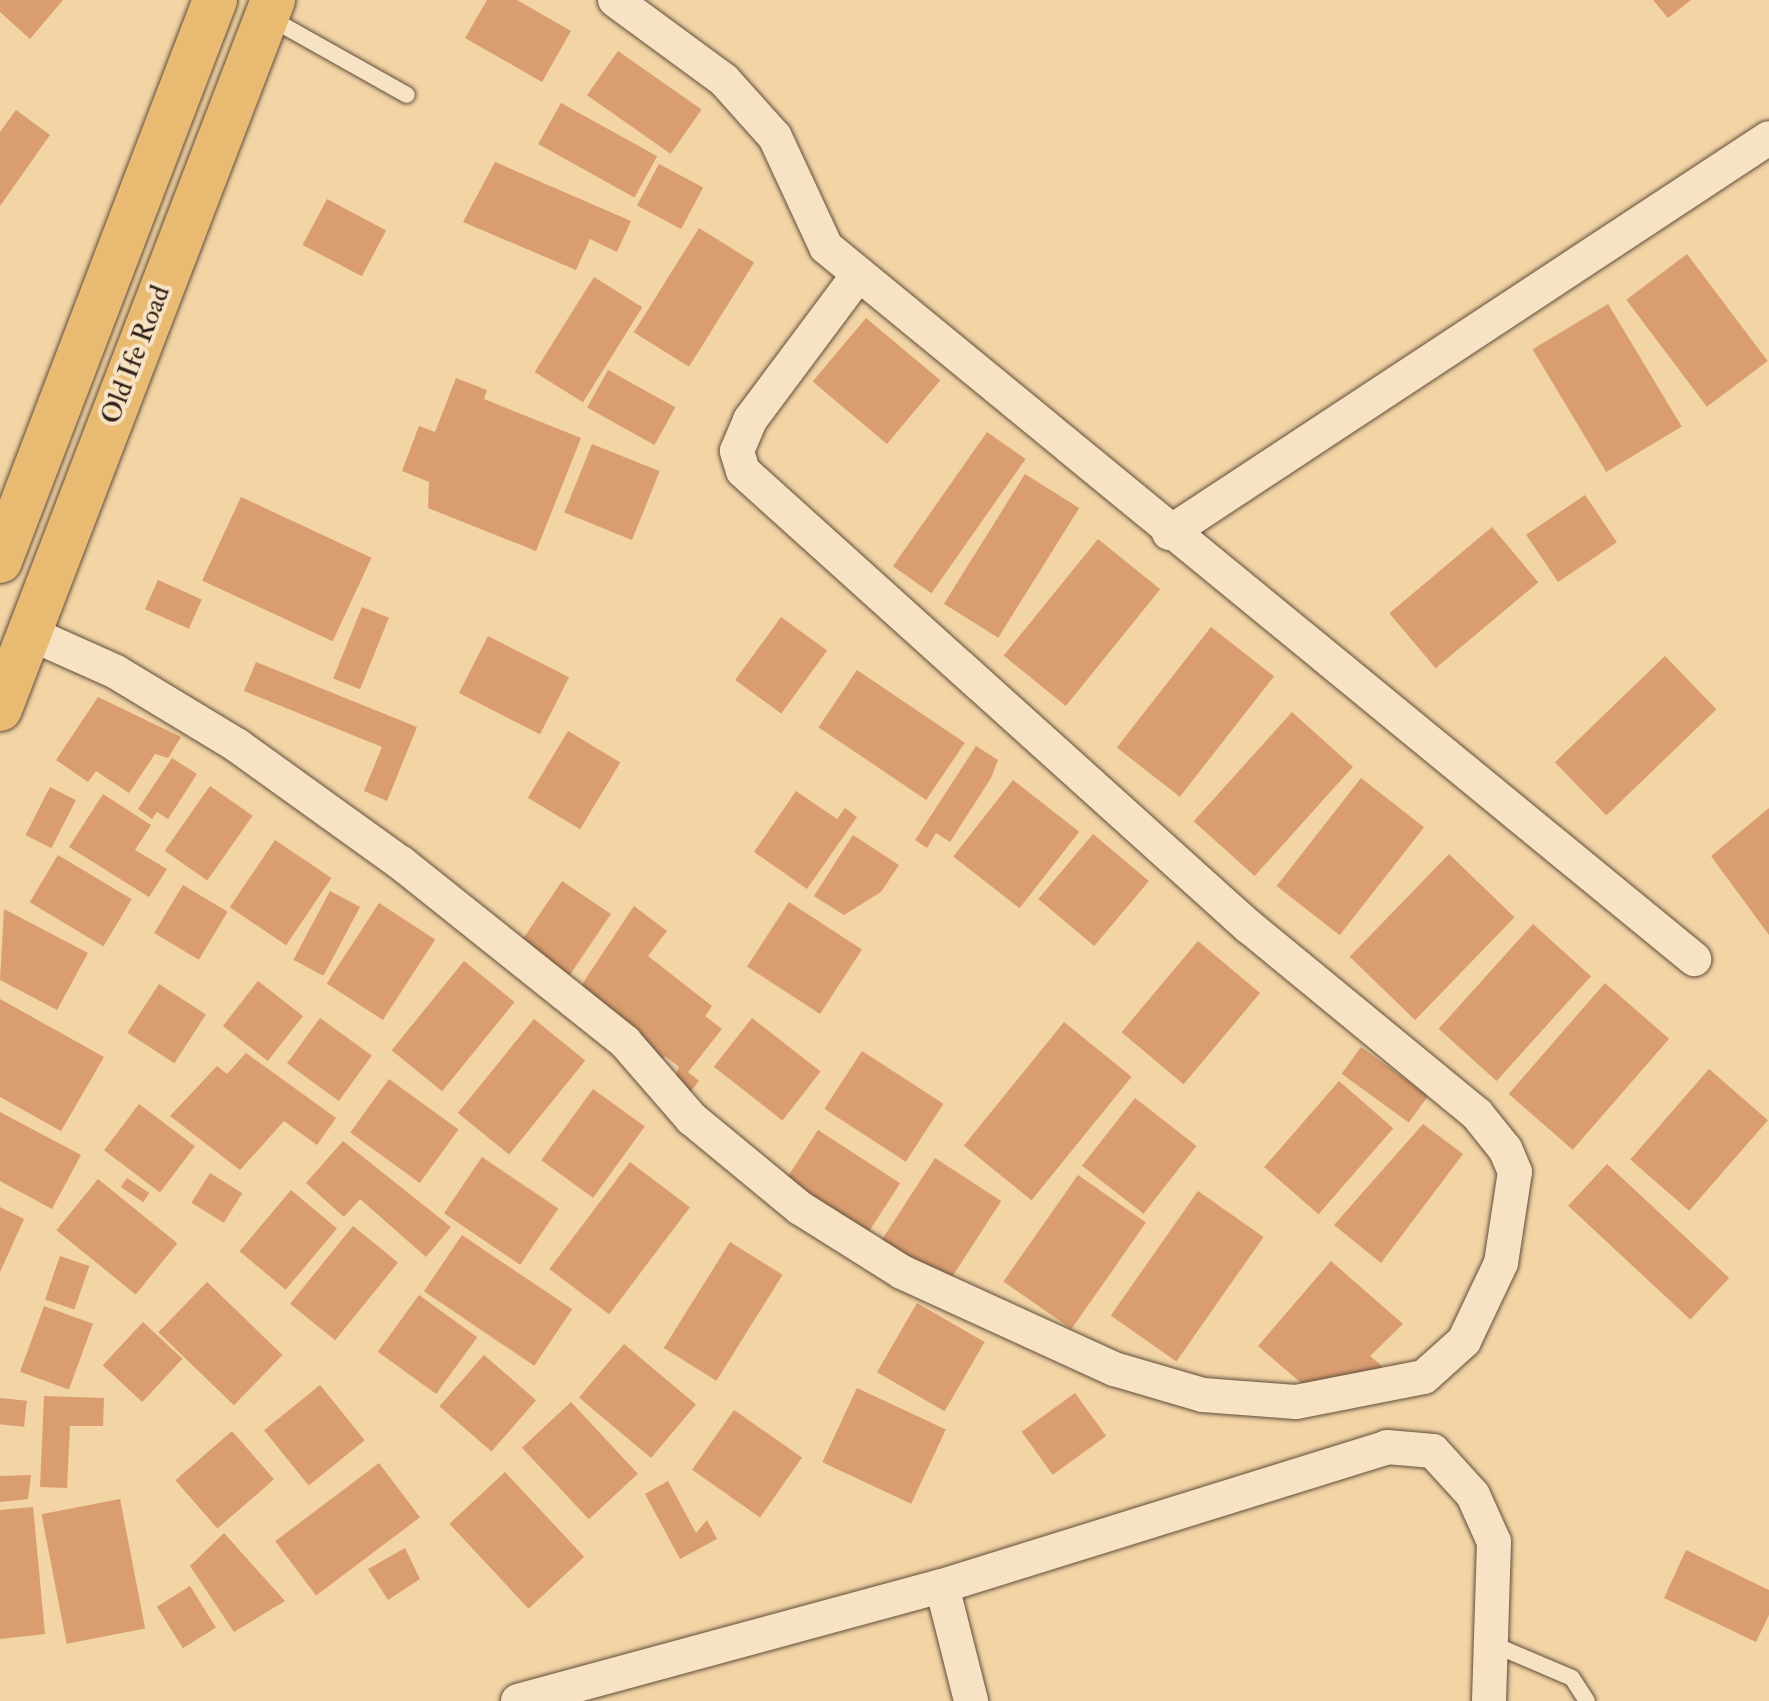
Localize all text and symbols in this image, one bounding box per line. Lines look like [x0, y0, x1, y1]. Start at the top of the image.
street label: Old Ife Road [94, 281, 178, 429]

